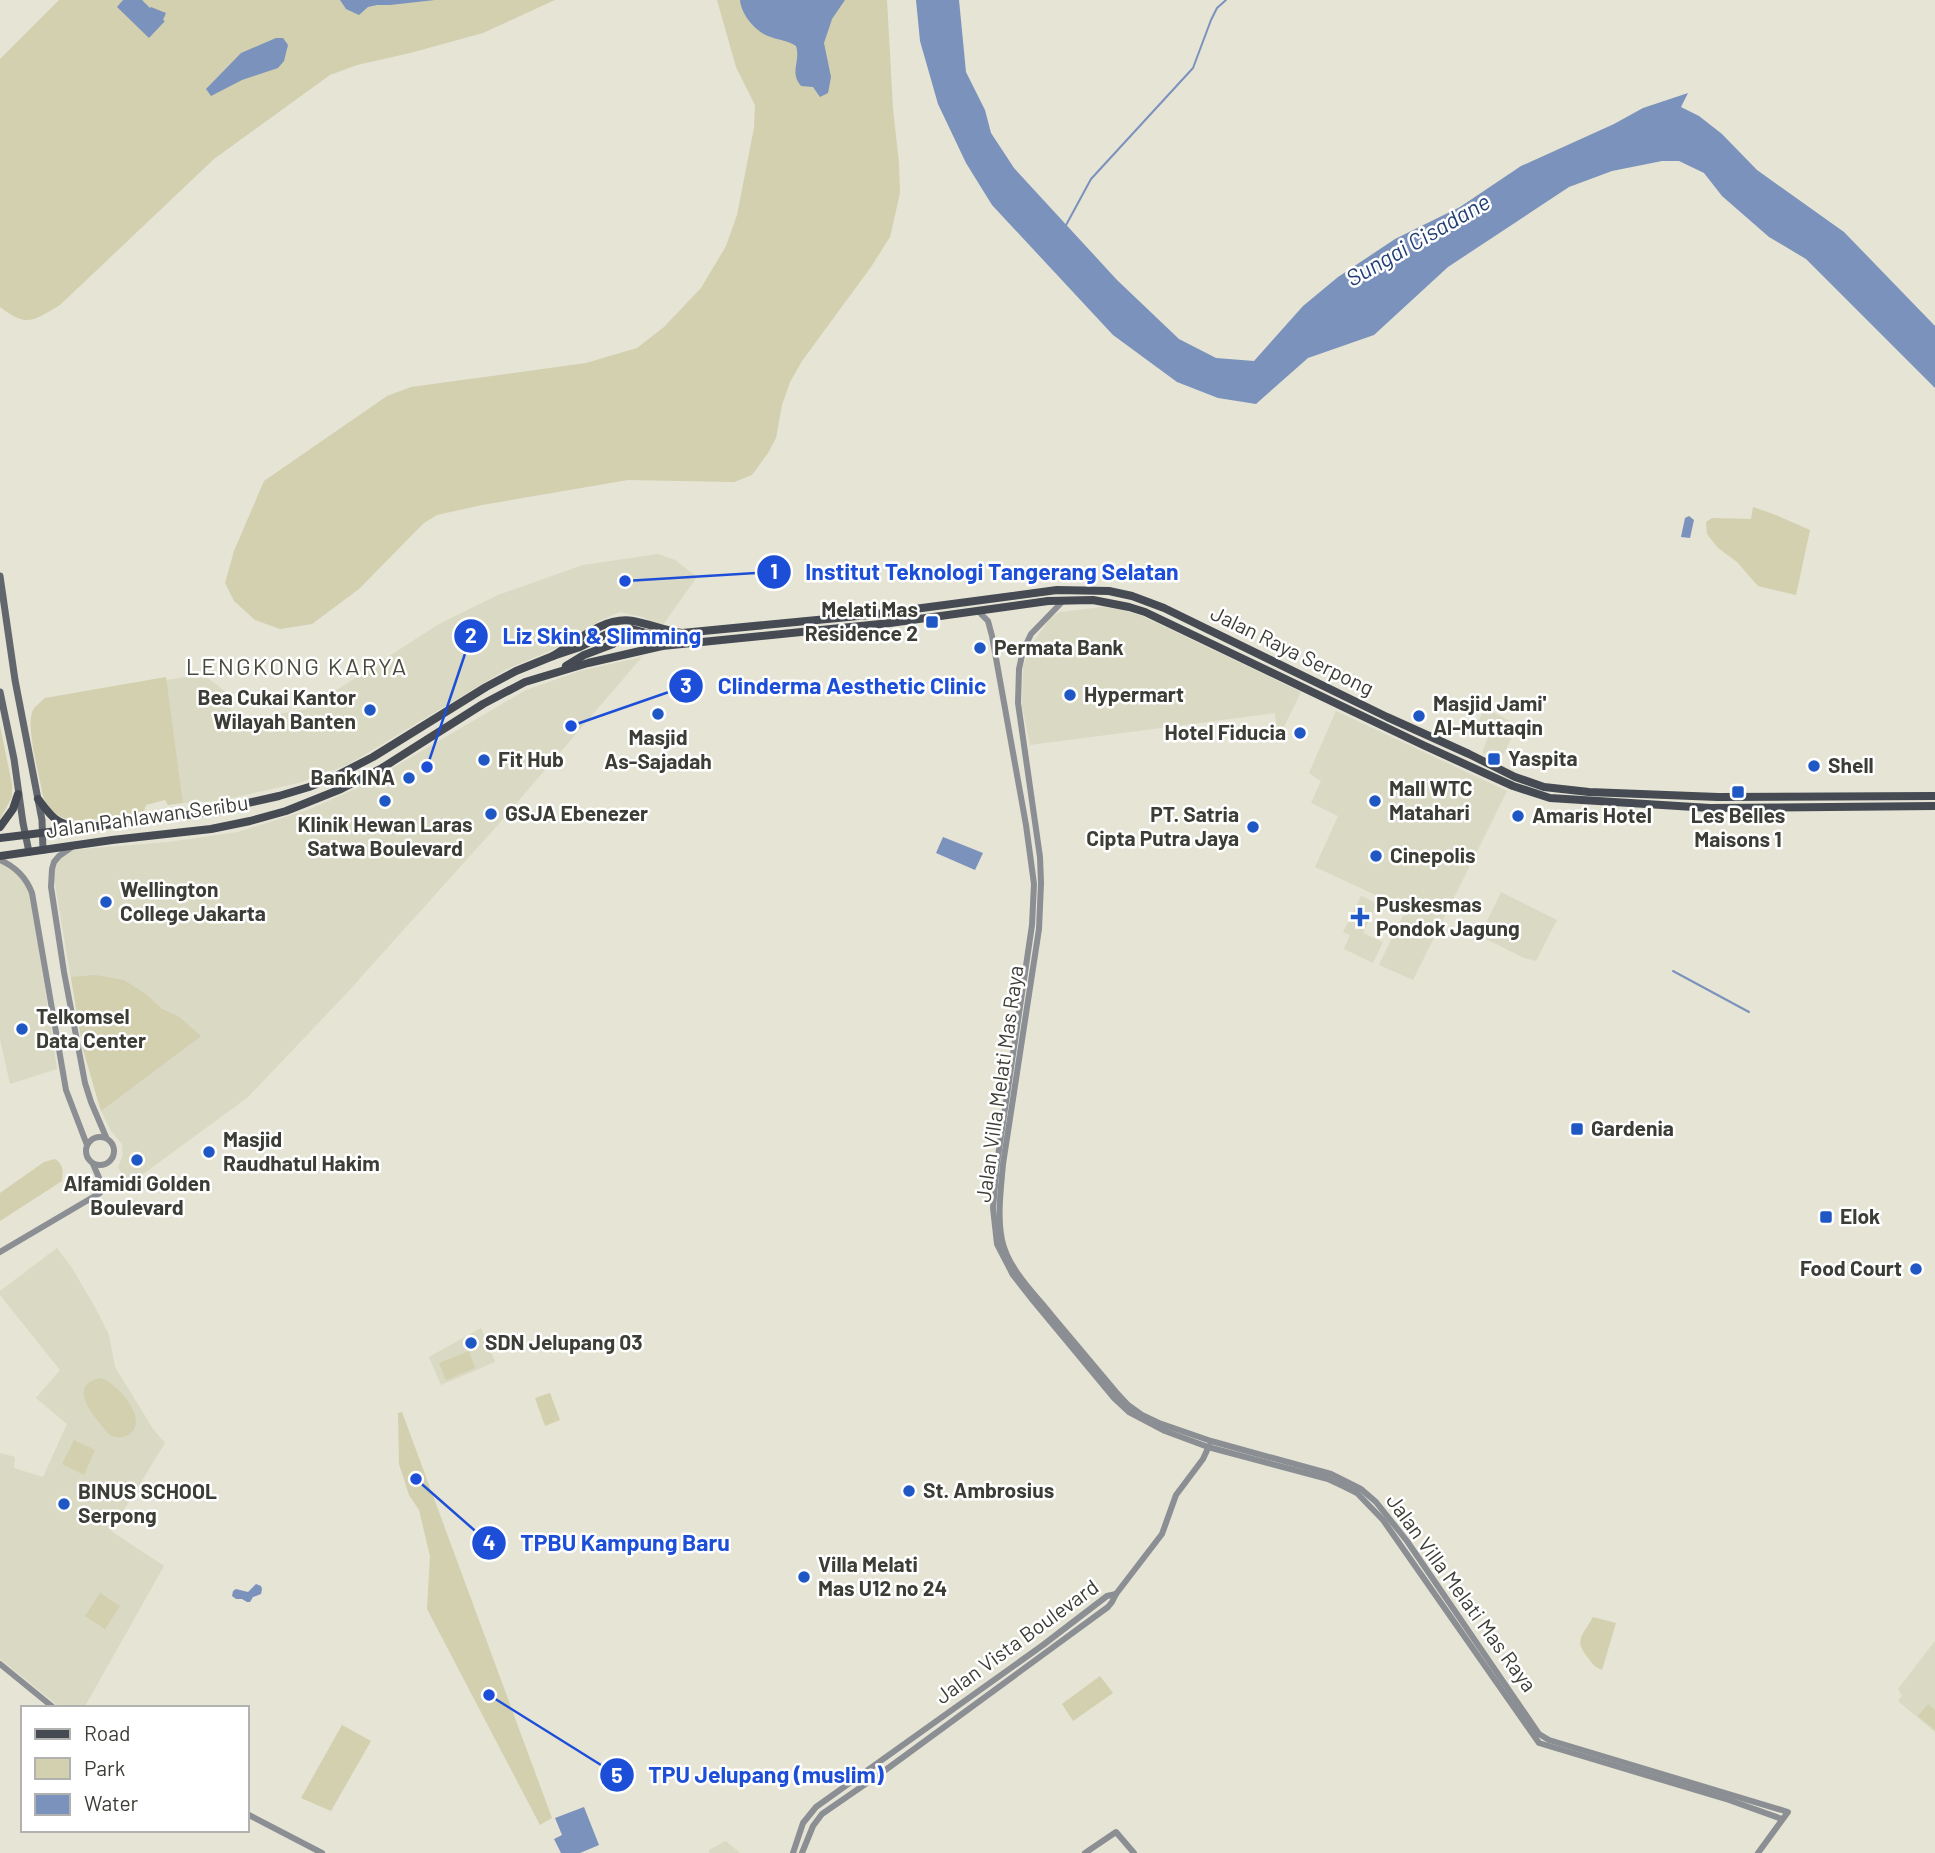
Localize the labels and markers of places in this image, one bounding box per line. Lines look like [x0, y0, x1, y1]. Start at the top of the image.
callout: Institut Teknologi Tangerang Selatan [757, 550, 1193, 594]
place label: Melati Mas Residence 2 [805, 596, 918, 645]
callout: Liz Skin & Slimming [454, 614, 716, 658]
marker: Melati Mas Residence 2 [924, 614, 940, 630]
place label: Permata Bank [994, 634, 1124, 659]
marker: Permata Bank [972, 640, 988, 656]
callout: Clinderma Aesthetic Clinic [668, 664, 1000, 708]
place label: Hypermart [1084, 681, 1184, 706]
place label: Bea Cukai Kantor Wilayah Banten [197, 684, 356, 733]
marker: Hypermart [1062, 687, 1078, 703]
place label: Masjid Jami' Al-Muttaqin [1433, 690, 1547, 739]
marker: Bea Cukai Kantor Wilayah Banten [362, 702, 378, 718]
marker: Masjid As-Sajadah [650, 706, 666, 722]
marker: Masjid Jami' Al-Muttaqin [1411, 708, 1427, 724]
place label: Hotel Fiducia [1165, 719, 1286, 744]
place label: Masjid As-Sajadah [604, 724, 712, 773]
marker: Hotel Fiducia [1292, 725, 1308, 741]
place label: Yaspita [1508, 745, 1578, 770]
place label: Fit Hub [498, 746, 564, 771]
marker: Yaspita [1486, 751, 1502, 767]
marker: Fit Hub [476, 752, 492, 768]
place label: Shell [1828, 752, 1874, 777]
marker: Shell [1806, 758, 1822, 774]
place label: Bank INA [311, 764, 395, 789]
marker: Bank INA [401, 770, 417, 786]
place label: Mall WTC Matahari [1389, 775, 1472, 824]
marker: Les Belles Maisons 1 [1730, 784, 1746, 800]
marker: Klinik Hewan Laras Satwa Boulevard [377, 793, 393, 809]
marker: Mall WTC Matahari [1367, 793, 1383, 809]
place label: GSJA Ebenezer [505, 800, 648, 825]
place label: PT. Satria Cipta Putra Jaya [1086, 801, 1239, 850]
place label: Amaris Hotel [1532, 802, 1652, 827]
place label: Les Belles Maisons 1 [1691, 802, 1785, 851]
marker: GSJA Ebenezer [483, 806, 499, 822]
marker: Amaris Hotel [1510, 808, 1526, 824]
place label: Klinik Hewan Laras Satwa Boulevard [297, 811, 473, 860]
marker: PT. Satria Cipta Putra Jaya [1245, 819, 1261, 835]
place label: Cinepolis [1390, 842, 1476, 867]
marker: Cinepolis [1368, 848, 1384, 864]
place label: Wellington College Jakarta [120, 876, 266, 925]
place label: Puskesmas Pondok Jagung [1376, 891, 1520, 940]
marker: Wellington College Jakarta [98, 894, 114, 910]
marker: Puskesmas Pondok Jagung [1350, 907, 1370, 927]
place label: Telkomsel Data Center [36, 1003, 146, 1052]
marker: Telkomsel Data Center [14, 1021, 30, 1037]
place label: Gardenia [1591, 1115, 1674, 1140]
marker: Gardenia [1569, 1121, 1585, 1137]
place label: Masjid Raudhatul Hakim [223, 1126, 380, 1175]
marker: Masjid Raudhatul Hakim [201, 1144, 217, 1160]
marker: Alfamidi Golden Boulevard [129, 1152, 145, 1168]
place label: Alfamidi Golden Boulevard [63, 1170, 211, 1219]
place label: Elok [1840, 1203, 1880, 1228]
marker: Elok [1818, 1209, 1834, 1225]
place label: Food Court [1800, 1255, 1902, 1280]
marker: Food Court [1908, 1261, 1924, 1277]
place label: SDN Jelupang 03 [485, 1329, 643, 1354]
marker: SDN Jelupang 03 [463, 1335, 479, 1351]
place label: St. Ambrosius [923, 1477, 1054, 1502]
place label: BINUS SCHOOL Serpong [78, 1478, 217, 1527]
marker: St. Ambrosius [901, 1483, 917, 1499]
marker: BINUS SCHOOL Serpong [56, 1496, 72, 1512]
callout: TPBU Kampung Baru [471, 1521, 744, 1565]
place label: Villa Melati Mas U12 no 24 [818, 1551, 947, 1600]
marker: Villa Melati Mas U12 no 24 [796, 1569, 812, 1585]
callout: TPU Jelupang (muslim) [599, 1753, 898, 1797]

